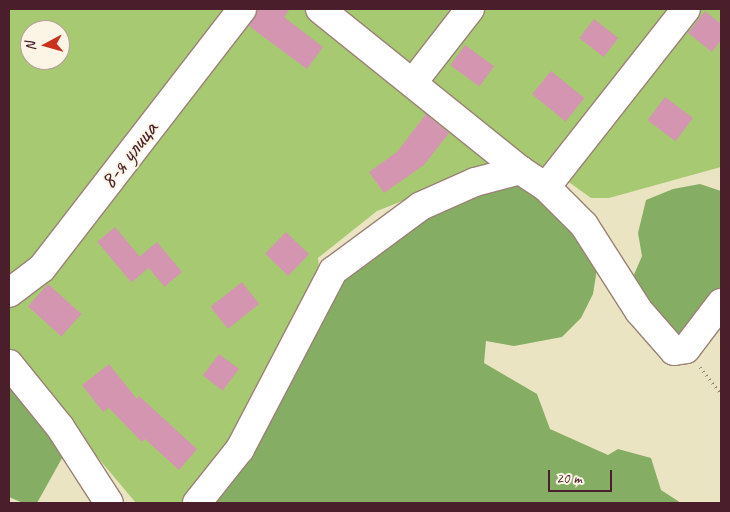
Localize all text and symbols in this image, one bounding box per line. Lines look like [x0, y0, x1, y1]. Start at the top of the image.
north arrow [20, 20, 70, 70]
text: N [22, 41, 39, 52]
street label: 8-я улица [93, 115, 165, 195]
scale bar [550, 460, 614, 492]
text: 20 m [556, 469, 582, 488]

